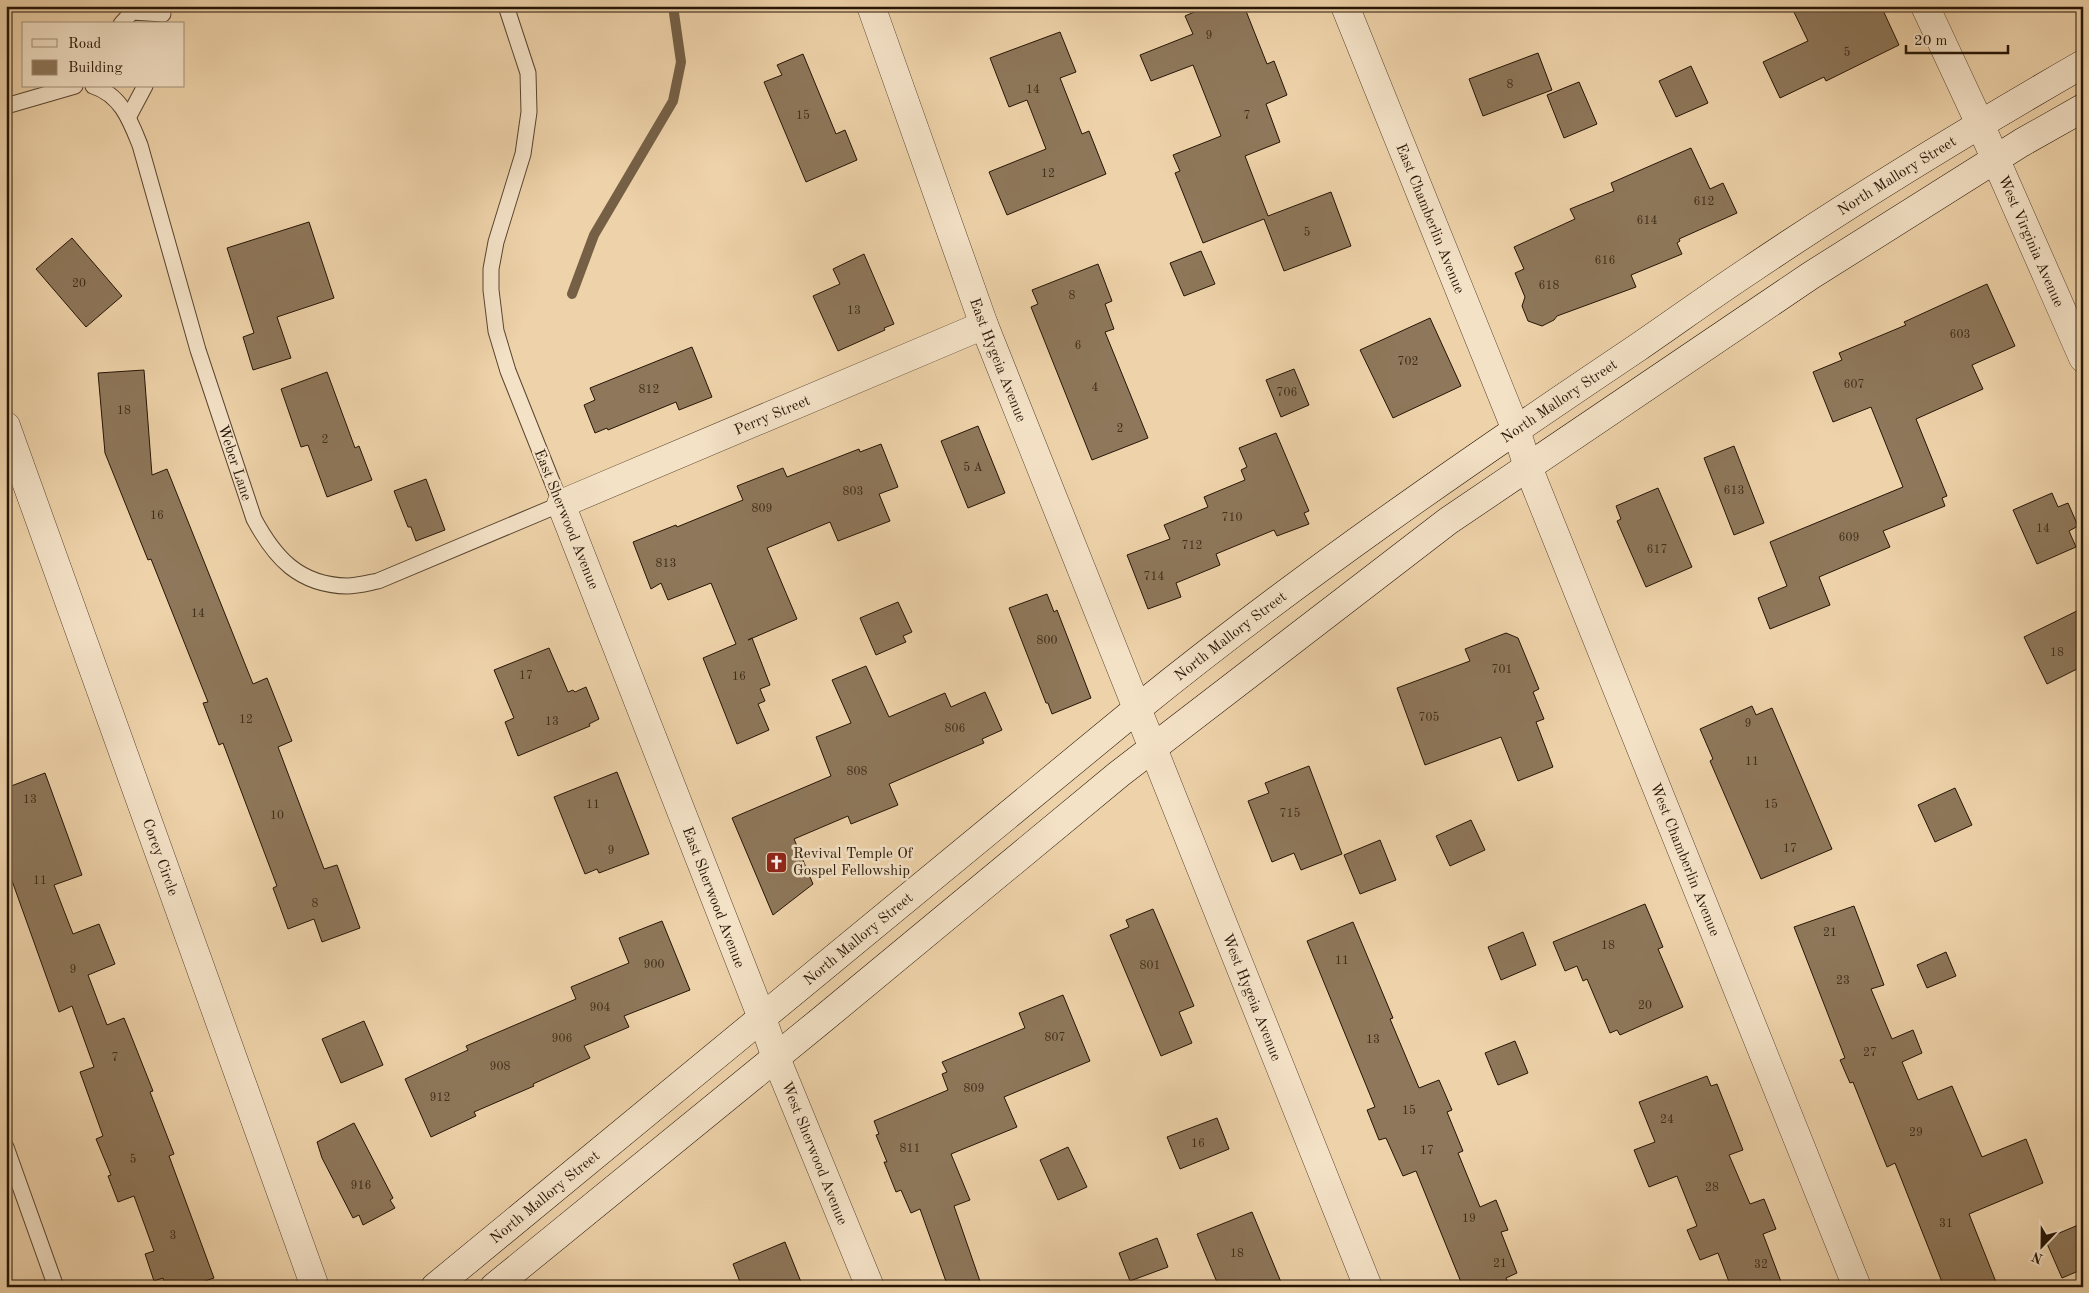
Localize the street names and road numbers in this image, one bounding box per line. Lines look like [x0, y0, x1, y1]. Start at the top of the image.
street label: North Mallory Street [1835, 134, 1959, 219]
street label: East Chamberlin Avenue [1392, 142, 1466, 296]
street label: West Virginia Avenue [1995, 173, 2066, 310]
street label: East Hygeia Avenue [966, 296, 1028, 425]
street label: North Mallory Street [1499, 357, 1620, 447]
street label: Perry Street [733, 393, 813, 439]
street label: Weber Lane [214, 423, 253, 503]
street label: East Sherwood Avenue [531, 447, 601, 592]
street label: North Mallory Street [1173, 589, 1290, 684]
street label: West Chamberlin Avenue [1647, 781, 1722, 939]
street label: Corey Circle [139, 817, 180, 898]
street label: East Sherwood Avenue [679, 825, 746, 970]
street label: North Mallory Street [801, 891, 916, 989]
street label: West Hygeia Avenue [1219, 932, 1283, 1063]
street label: West Sherwood Avenue [778, 1080, 849, 1228]
street label: North Mallory Street [488, 1149, 603, 1247]

